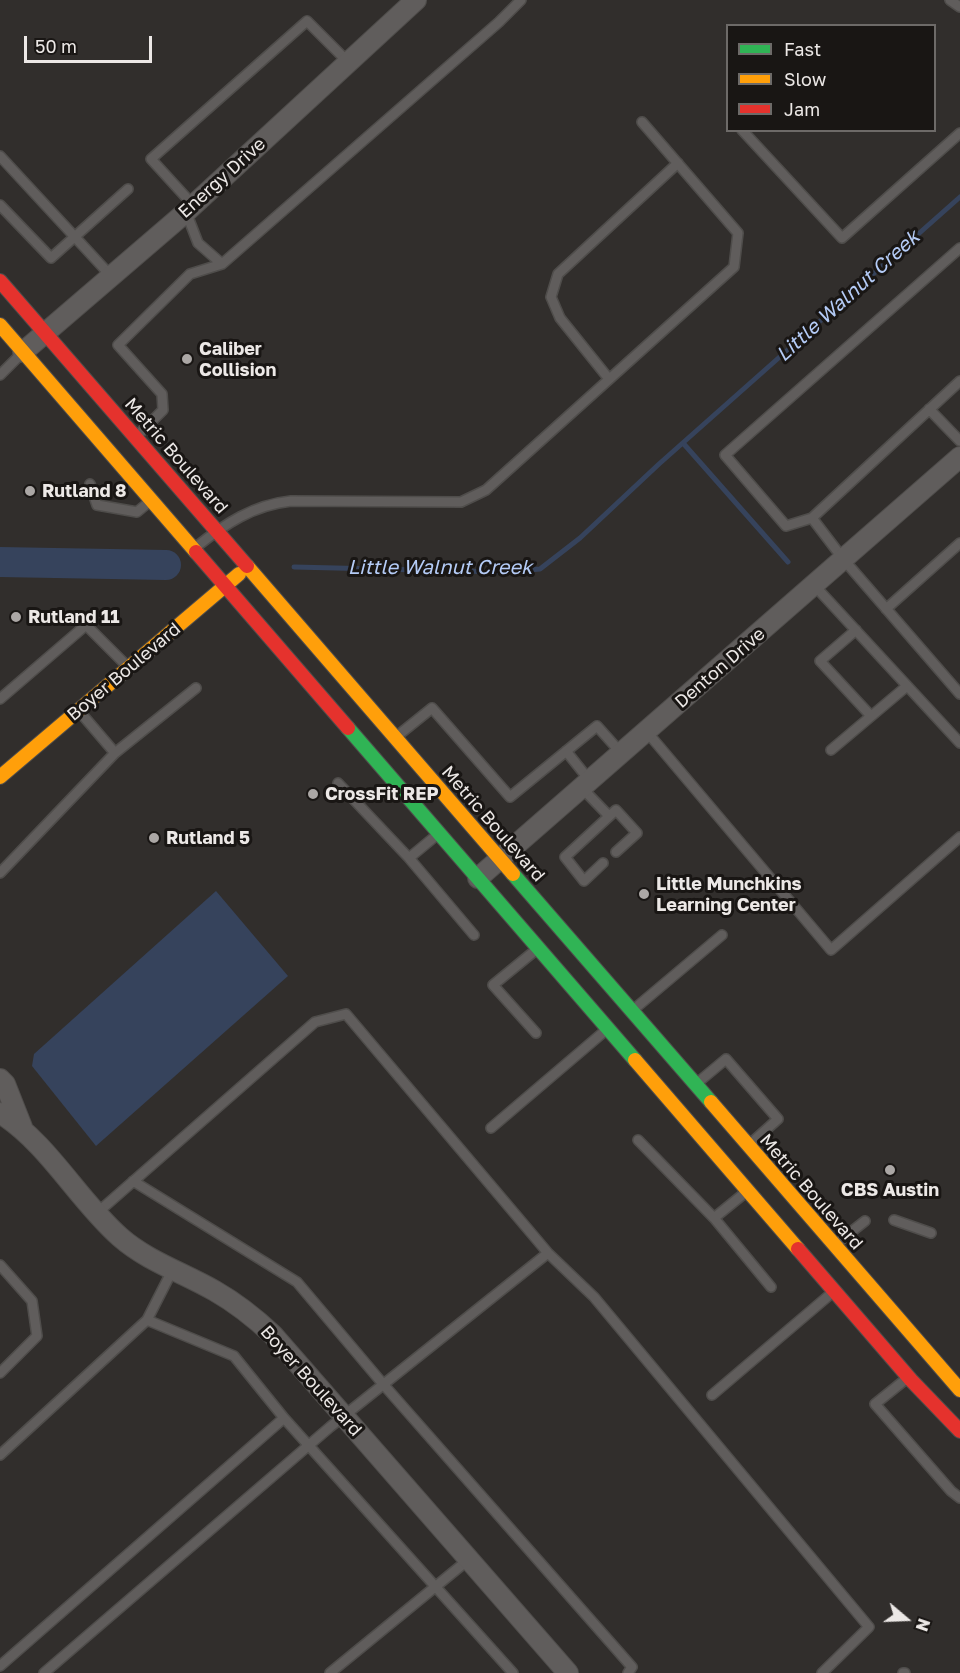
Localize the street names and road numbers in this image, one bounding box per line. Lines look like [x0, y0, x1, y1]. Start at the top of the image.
street label: Energy Drive [174, 133, 270, 223]
street label: Metric Boulevard [120, 394, 232, 518]
street label: Boyer Boulevard [63, 618, 185, 726]
street label: Denton Drive [671, 623, 769, 713]
street label: Metric Boulevard [437, 762, 549, 886]
street label: Metric Boulevard [755, 1130, 867, 1254]
street label: Boyer Boulevard [256, 1321, 366, 1441]

